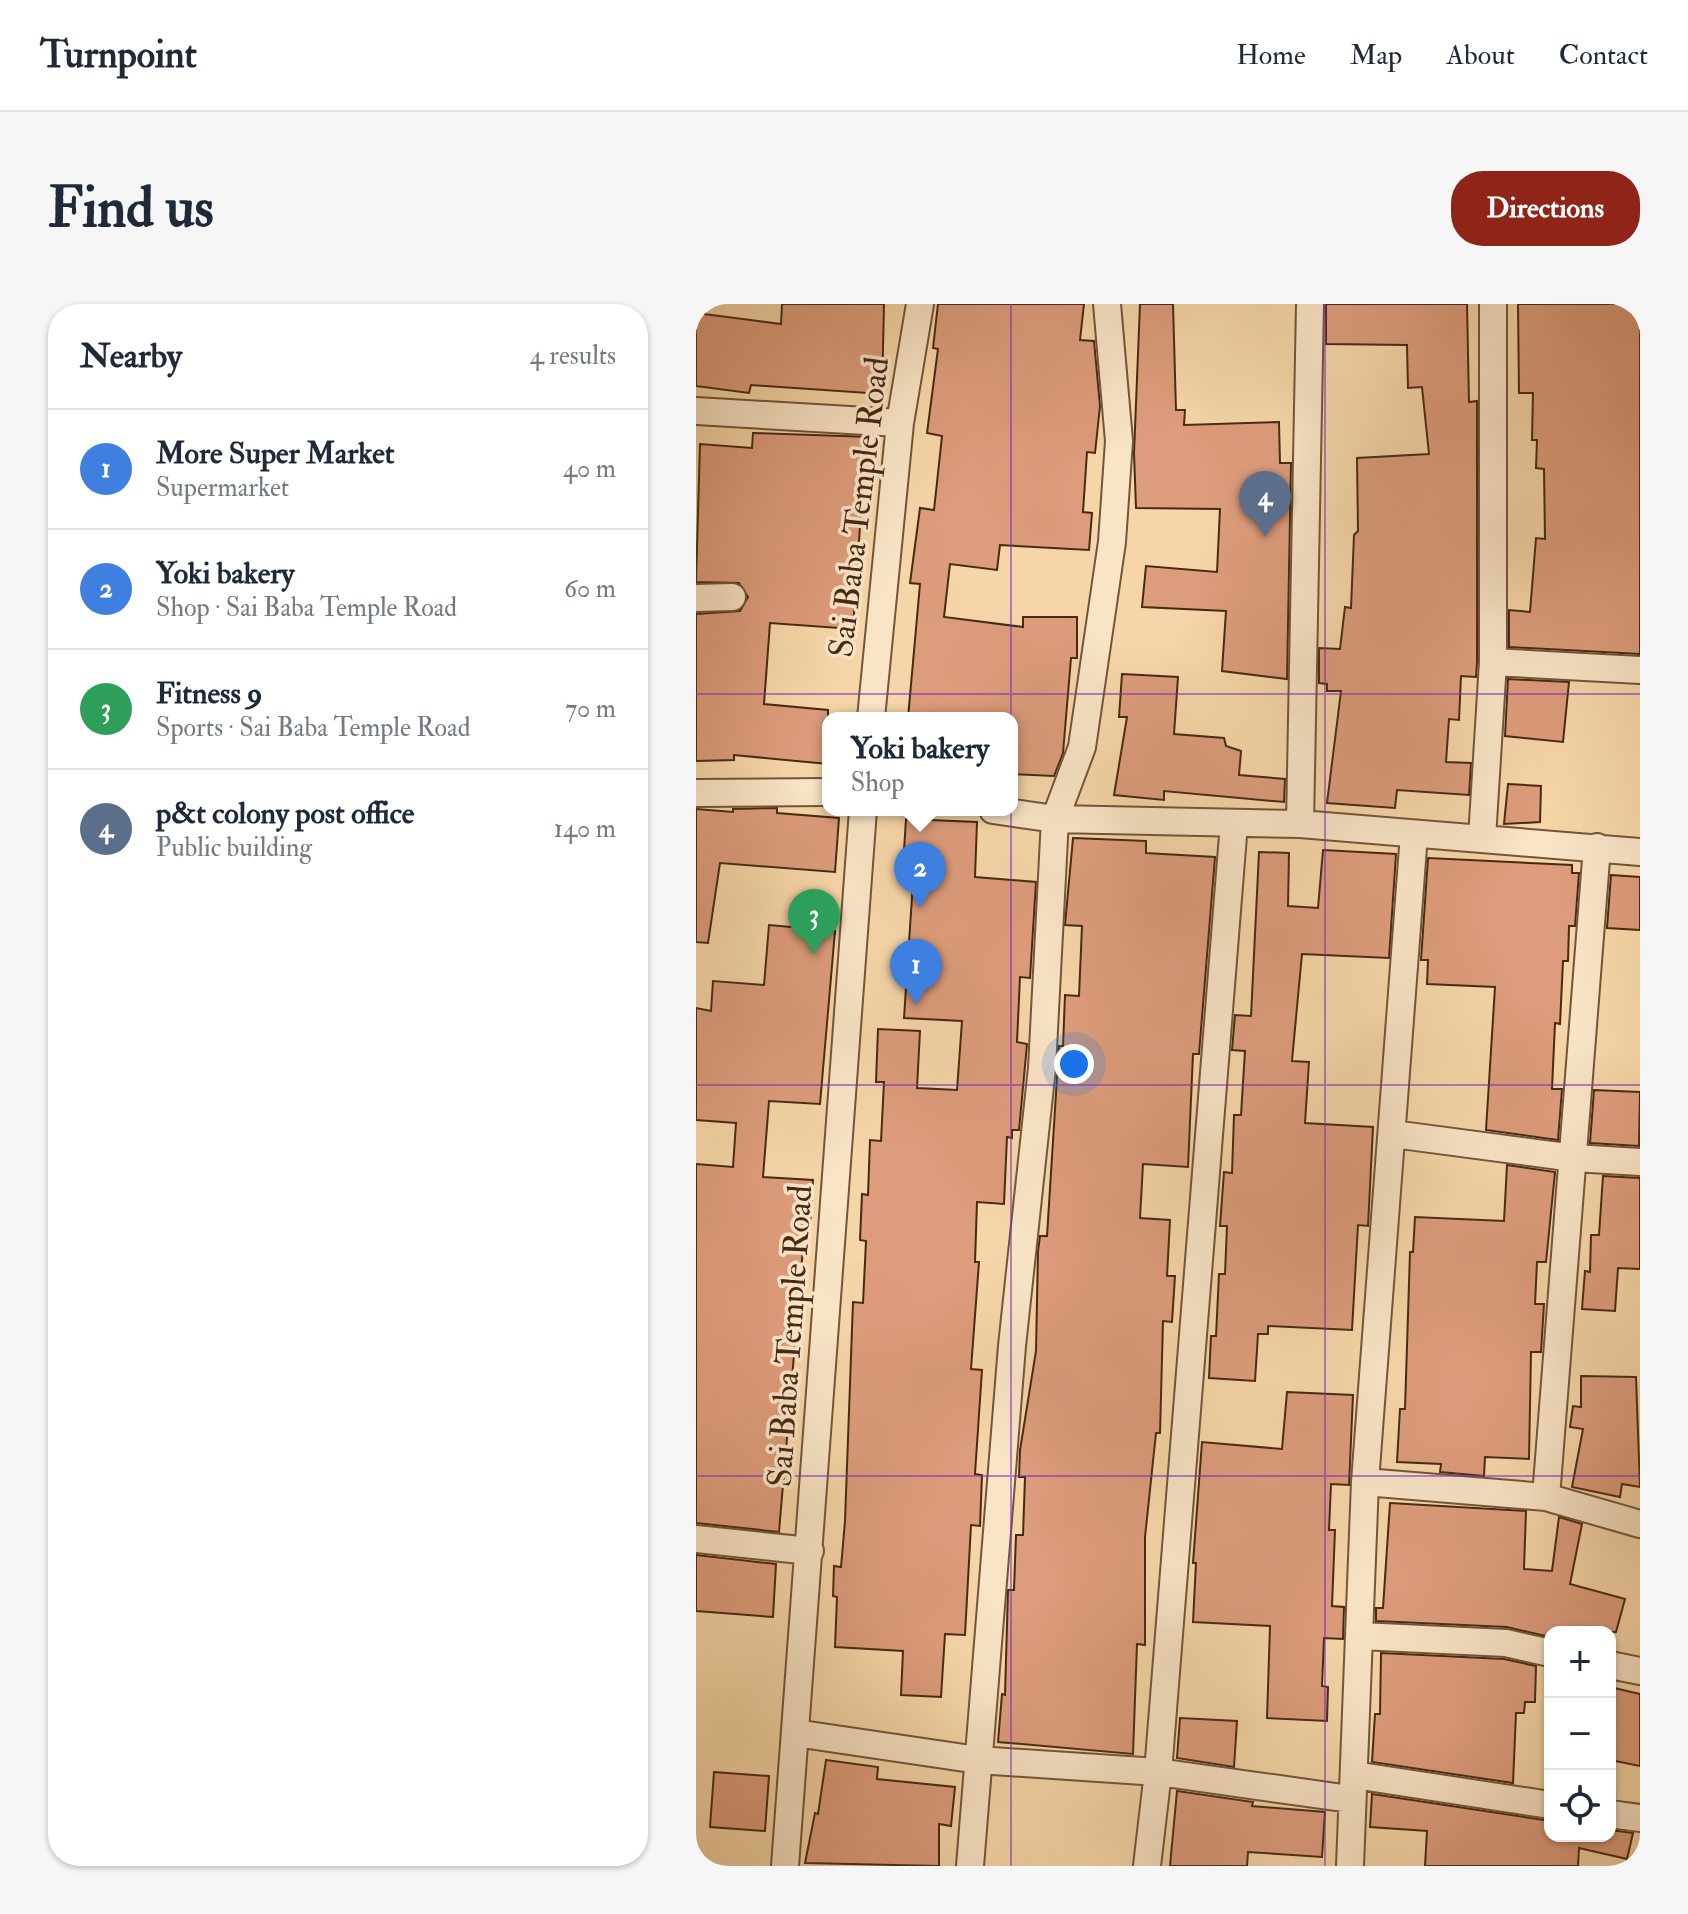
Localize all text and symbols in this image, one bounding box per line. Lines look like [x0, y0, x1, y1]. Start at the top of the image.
text: Turnpoint [40, 31, 197, 79]
text: Home [1236, 38, 1306, 73]
text: Map [1350, 38, 1402, 73]
text: About [1446, 38, 1515, 73]
text: Contact [1559, 38, 1648, 73]
button: Directions [1451, 171, 1640, 246]
text: Find us [48, 173, 214, 244]
text: Nearby [80, 335, 182, 378]
text: 4 results [530, 340, 616, 372]
street label: Sai Baba Temple Road [820, 354, 899, 660]
text: More Super Market [156, 435, 395, 472]
text: 1 [101, 453, 111, 485]
text: 40 m [563, 453, 616, 485]
pin: 4 [1239, 471, 1291, 537]
text: Supermarket [156, 472, 289, 504]
text: Yoki bakery [156, 555, 295, 592]
text: 2 [99, 573, 113, 605]
text: 60 m [564, 573, 616, 605]
text: Shop · Sai Baba Temple Road [156, 592, 457, 624]
text: Fitness 9 [156, 675, 262, 712]
text: 3 [101, 693, 111, 725]
text: 70 m [565, 693, 616, 725]
text: Sports · Sai Baba Temple Road [156, 712, 471, 744]
popup [822, 712, 1018, 816]
text: Yoki bakery [851, 730, 989, 767]
text: Shop [851, 767, 904, 799]
text: p&t colony post office [156, 795, 414, 832]
text: 4 [99, 813, 113, 845]
text: 140 m [554, 813, 616, 845]
text: Public building [156, 832, 312, 864]
pin: 2 [894, 842, 946, 908]
pin: 3 [788, 889, 840, 955]
pin: 1 [890, 939, 942, 1005]
your location [1054, 1044, 1094, 1084]
street label: Sai Baba Temple Road [758, 1183, 823, 1489]
map controls [1544, 1626, 1616, 1842]
button: + [1544, 1626, 1616, 1698]
button: − [1544, 1698, 1616, 1770]
button: locate [1544, 1770, 1616, 1842]

